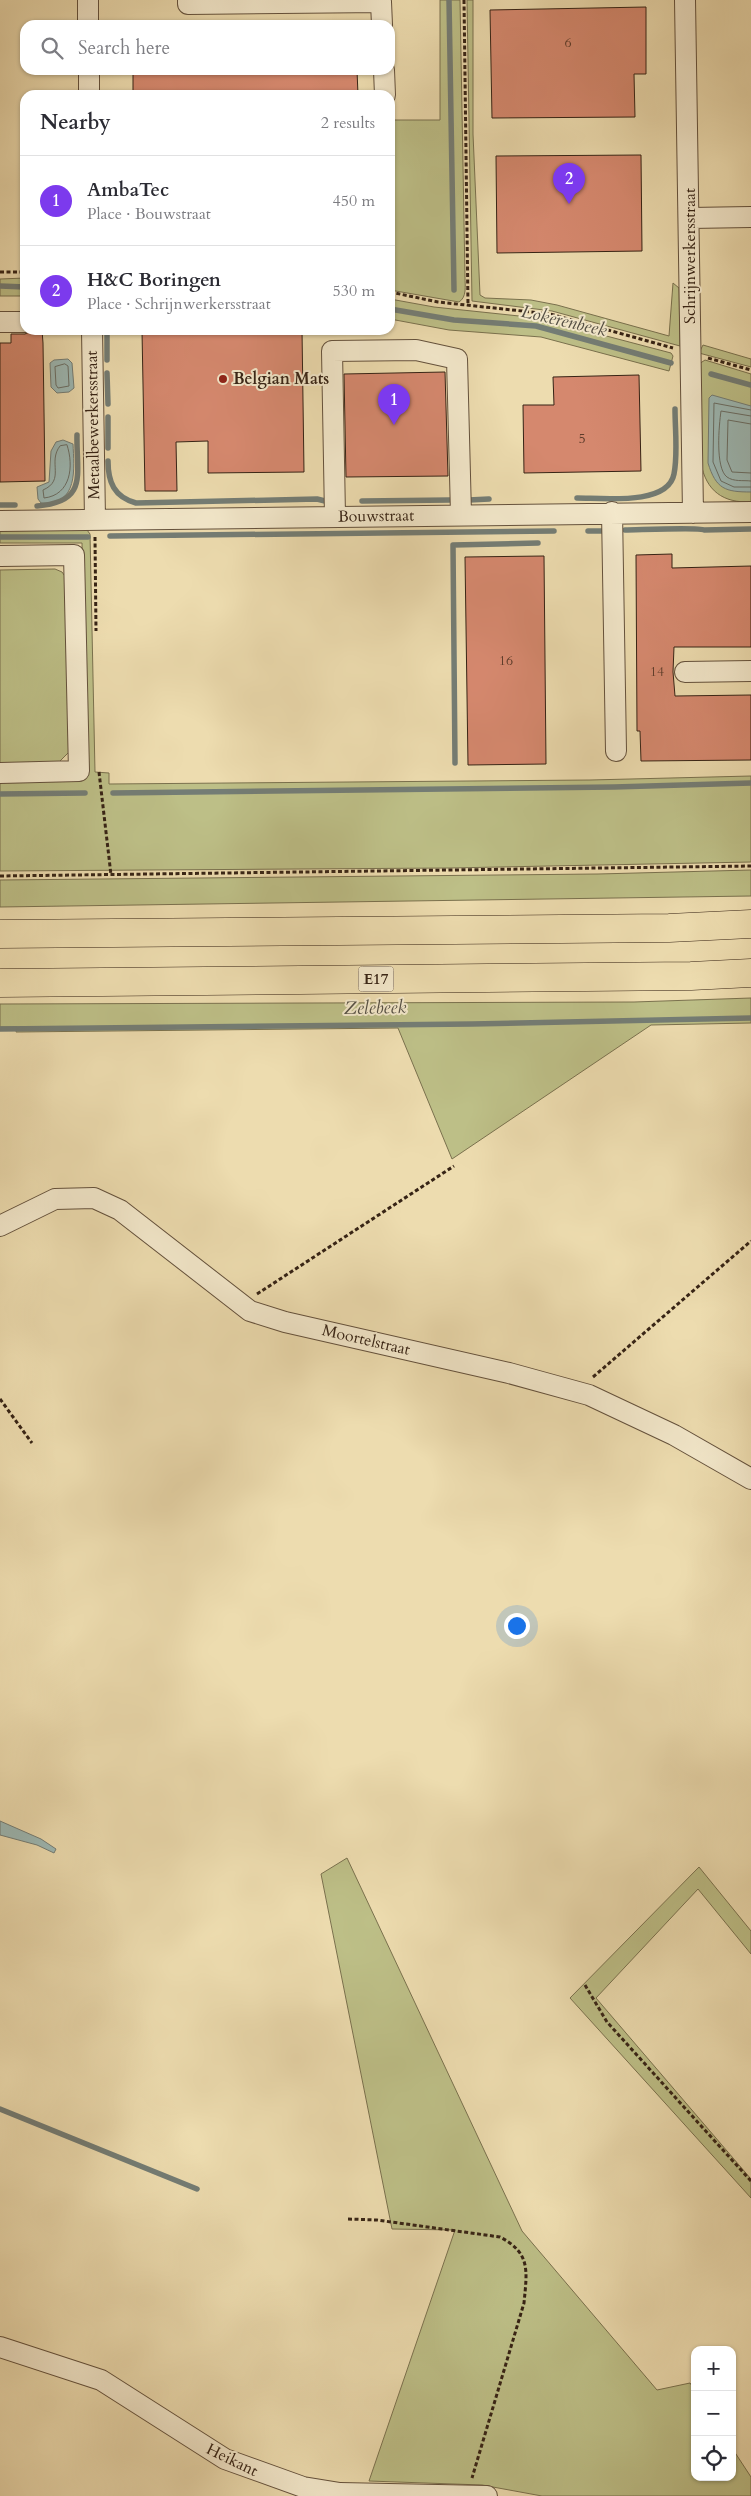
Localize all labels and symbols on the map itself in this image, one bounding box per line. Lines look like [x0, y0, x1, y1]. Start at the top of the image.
house number: 6 [564, 33, 572, 52]
pin: 2 [553, 163, 585, 204]
street label: Schrijnwerkersstraat [679, 188, 701, 324]
water label: Lokerenbeek [519, 299, 609, 343]
street label: Metaalbewerkersstraat [81, 350, 105, 500]
place label: Belgian Mats [233, 368, 329, 390]
marker: Belgian Mats [217, 373, 229, 385]
pin: 1 [378, 384, 410, 425]
house number: 5 [578, 429, 586, 448]
street label: Bouwstraat [338, 504, 414, 528]
house number: 16 [499, 651, 513, 670]
house number: 14 [650, 662, 664, 681]
road number: E17 [358, 966, 394, 992]
water label: Zelebeek [344, 995, 407, 1021]
street label: Moortelstraat [320, 1319, 412, 1361]
your location [504, 1613, 530, 1639]
street label: Heikant [203, 2438, 261, 2482]

